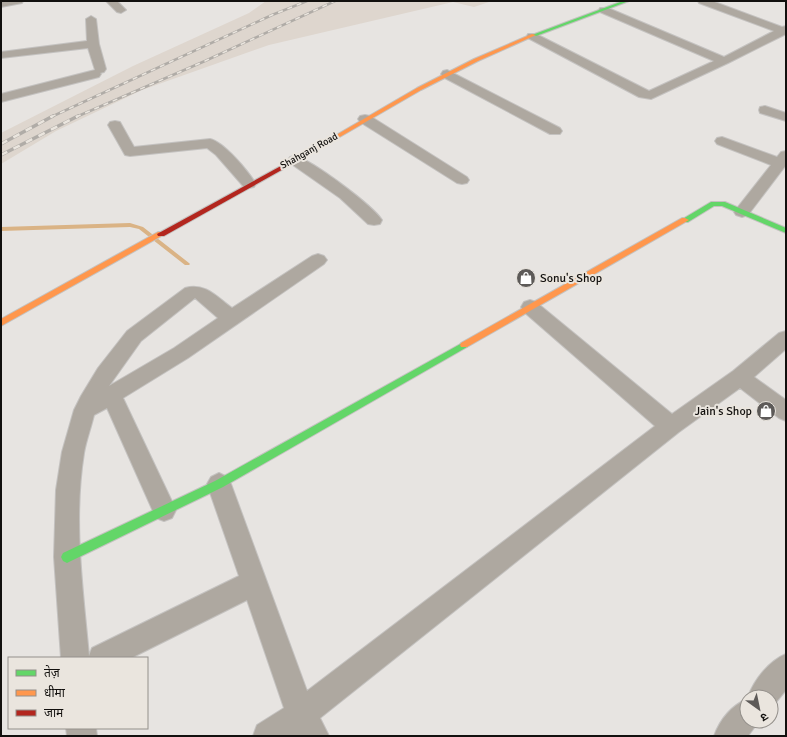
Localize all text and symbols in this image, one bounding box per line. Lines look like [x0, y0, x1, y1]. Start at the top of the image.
street label: Shahganj Road [278, 130, 340, 172]
shop icon: Sonu's Shop [515, 267, 537, 289]
place label: Sonu's Shop [540, 271, 602, 286]
shop icon: Jain's Shop [755, 400, 777, 422]
place label: Jain's Shop [695, 404, 752, 419]
legend [8, 657, 148, 729]
text: तेज़ [44, 665, 61, 681]
text: धीमा [44, 685, 66, 701]
north arrow [739, 689, 779, 729]
text: जाम [44, 706, 64, 721]
text: उ [757, 710, 770, 724]

